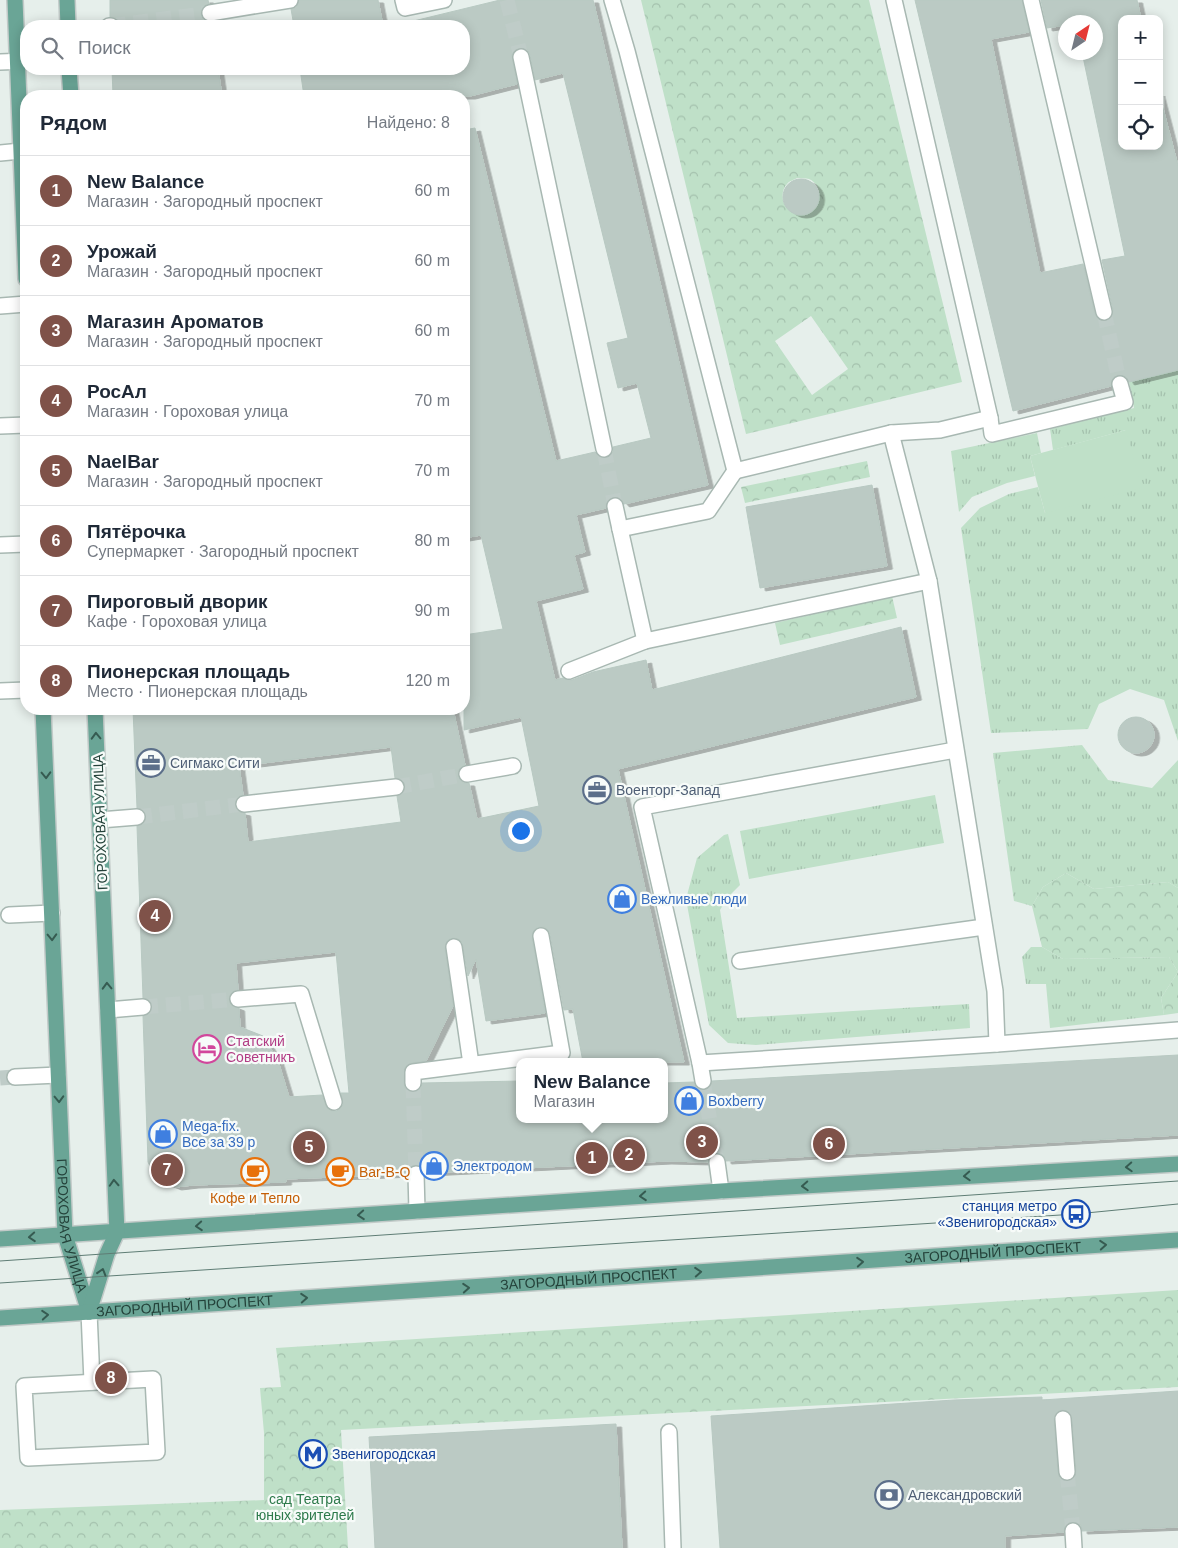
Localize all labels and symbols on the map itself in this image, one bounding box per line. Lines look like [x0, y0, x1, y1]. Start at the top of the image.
north arrow [1058, 15, 1103, 60]
one-way arrow [91, 732, 102, 740]
office icon: Сигмакс Сити [136, 748, 166, 778]
street label: ГОРОХОВАЯ УЛИЦА [90, 753, 110, 890]
place label: Сигмакс Сити [170, 755, 260, 771]
one-way arrow [41, 772, 51, 779]
office icon: Военторг-Запад [582, 775, 612, 805]
place label: Военторг-Запад [616, 782, 720, 798]
your location [508, 818, 534, 844]
shop icon: Вежливые люди [607, 884, 637, 914]
place label: Вежливые люди [641, 891, 747, 907]
pin: 4 [139, 897, 171, 935]
one-way arrow [47, 934, 58, 942]
one-way arrow [101, 981, 112, 989]
place label: Статский Советникъ [226, 1033, 296, 1065]
hotel icon: Статский Советникъ [192, 1034, 222, 1064]
shop icon: Boxberry [674, 1086, 704, 1116]
place label: Boxberry [708, 1093, 764, 1109]
one-way arrow [54, 1095, 64, 1103]
place label: Mega-fix. Все за 39 р [182, 1118, 256, 1150]
shop icon: Mega-fix. Все за 39 р [148, 1119, 178, 1149]
pin: 3 [686, 1123, 718, 1161]
pin: 6 [813, 1125, 845, 1163]
pin: 5 [293, 1128, 325, 1166]
pin: 2 [613, 1136, 645, 1174]
pin: 1 [576, 1139, 608, 1177]
pin: 7 [151, 1151, 183, 1189]
shop icon: Электродом [419, 1151, 449, 1181]
cafe icon: Кофе и Тепло [240, 1157, 270, 1187]
cafe icon: Bar-B-Q [325, 1157, 355, 1187]
street label: ГОРОХОВАЯ УЛИЦА [54, 1158, 91, 1295]
place label: Электродом [453, 1158, 532, 1174]
one-way arrow [1125, 1161, 1133, 1172]
place label: Bar-B-Q [359, 1164, 410, 1180]
one-way arrow [963, 1171, 971, 1182]
one-way arrow [109, 1179, 120, 1187]
one-way arrow [801, 1181, 809, 1192]
place label: Кофе и Тепло [210, 1190, 300, 1206]
one-way arrow [638, 1191, 646, 1202]
place label: станция метро «Звенигородская» [938, 1198, 1057, 1230]
bus stop icon: станция метро «Звенигородская» [1061, 1199, 1091, 1229]
one-way arrow [357, 1210, 365, 1221]
one-way arrow [195, 1221, 203, 1232]
one-way arrow [28, 1231, 36, 1242]
street label: ЗАГОРОДНЫЙ ПРОСПЕКТ [904, 1238, 1082, 1266]
one-way arrow [1099, 1240, 1107, 1251]
one-way arrow [856, 1256, 864, 1267]
street label: ЗАГОРОДНЫЙ ПРОСПЕКТ [500, 1265, 678, 1293]
one-way arrow [694, 1267, 702, 1278]
one-way arrow [96, 1268, 106, 1276]
one-way arrow [462, 1282, 470, 1293]
street label: ЗАГОРОДНЫЙ ПРОСПЕКТ [96, 1292, 274, 1320]
one-way arrow [300, 1293, 308, 1304]
one-way arrow [41, 1310, 49, 1321]
pin: 8 [95, 1359, 127, 1397]
metro station icon: Звенигородская [298, 1439, 328, 1469]
place label: Звенигородская [332, 1446, 436, 1462]
bank icon: Александровский [874, 1480, 904, 1510]
place label: Александровский [908, 1487, 1022, 1503]
park label: сад Театра юных зрителей [256, 1491, 354, 1523]

